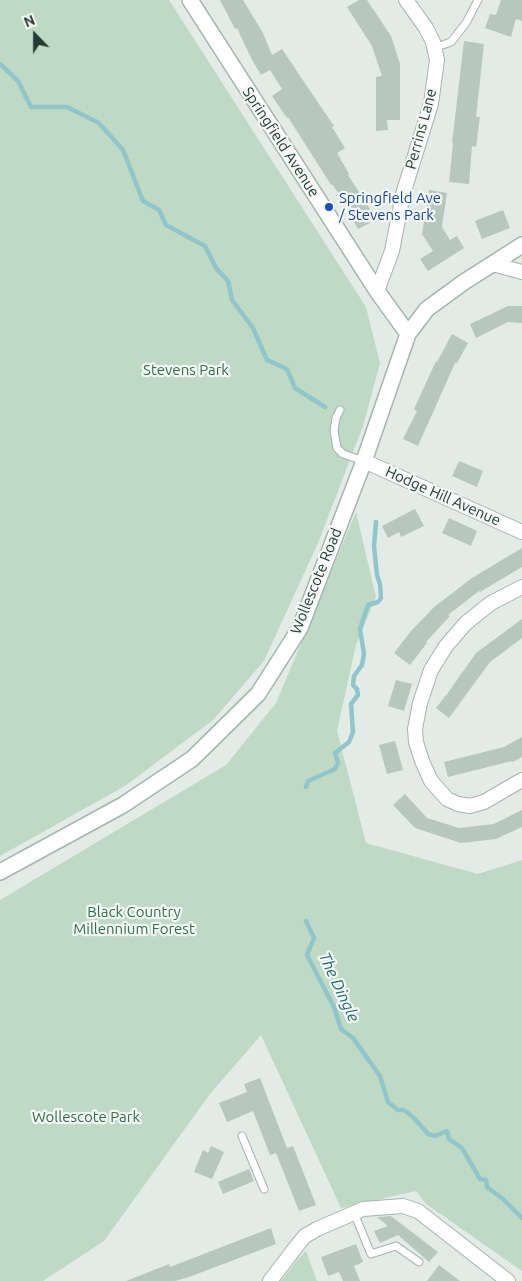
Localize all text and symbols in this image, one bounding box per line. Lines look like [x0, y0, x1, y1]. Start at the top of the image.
north arrow [10, 10, 60, 60]
text: N [22, 12, 37, 30]
street label: Springfield Avenue [239, 84, 323, 200]
street label: Perrins Lane [402, 87, 440, 171]
place label: Springfield Ave / Stevens Park [339, 189, 441, 224]
marker: Springfield Ave / Stevens Park [323, 201, 335, 213]
park label: Stevens Park [143, 361, 229, 379]
street label: Hodge Hill Avenue [383, 463, 503, 529]
street label: Wollescote Road [287, 525, 345, 637]
park label: Black Country Millennium Forest [73, 903, 195, 938]
water label: The Dingle [315, 949, 363, 1025]
park label: Wollescote Park [32, 1108, 140, 1126]

